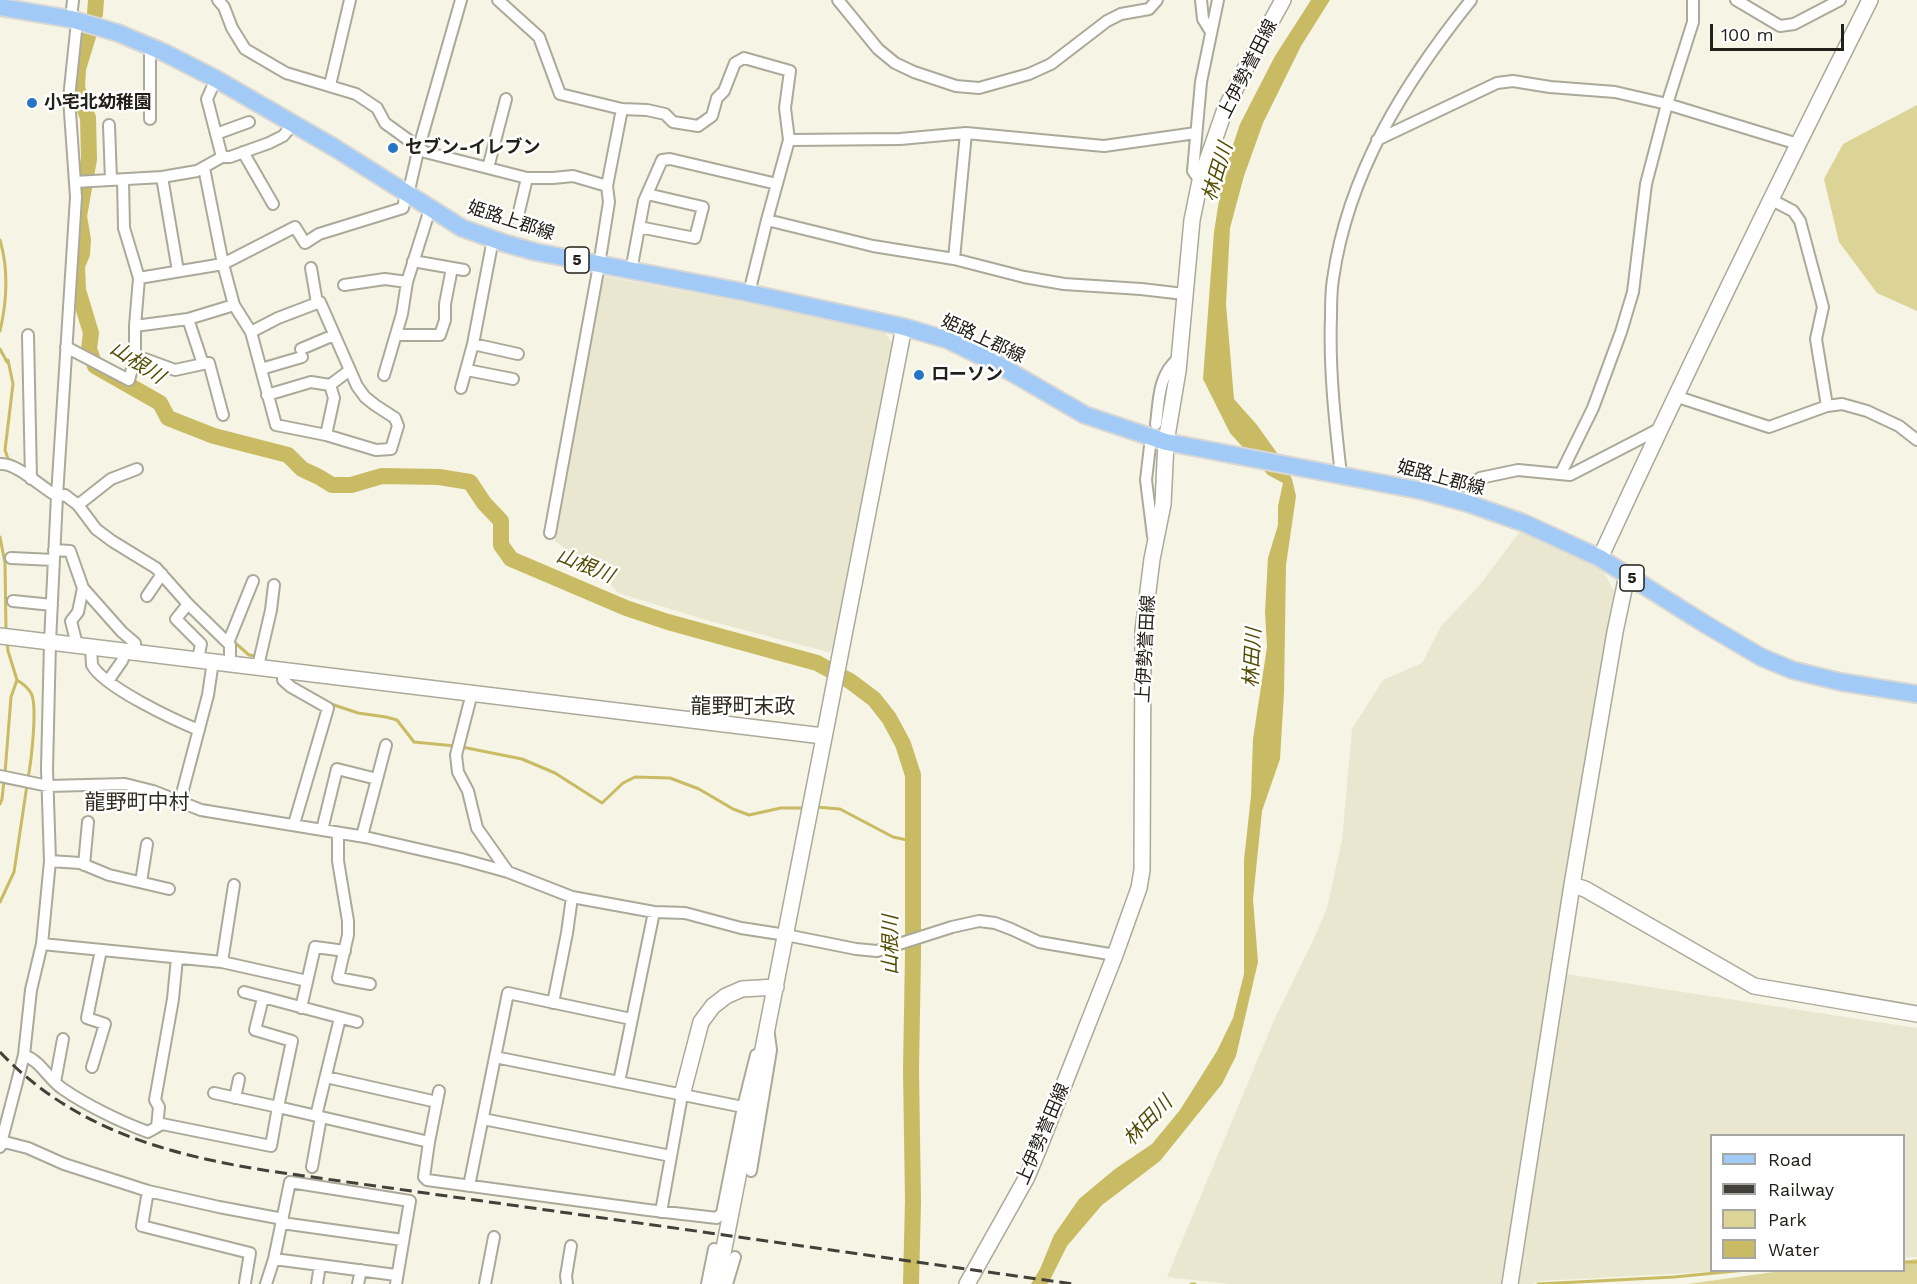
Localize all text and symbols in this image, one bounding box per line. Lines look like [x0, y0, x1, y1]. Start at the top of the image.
scale bar [1713, 12, 1846, 50]
street label: 上伊勢誉田線 [1214, 16, 1282, 122]
text: 100 m [1721, 24, 1774, 45]
place label: 小宅北幼稚園 [44, 92, 152, 114]
marker: 小宅北幼稚園 [25, 96, 39, 110]
place label: セブン-イレブン [405, 137, 541, 159]
water label: 林田川 [1198, 140, 1238, 204]
marker: セブン-イレブン [386, 141, 400, 155]
street label: 姫路上郡線 [465, 197, 557, 245]
road number: 5 [565, 247, 589, 273]
street label: 姫路上郡線 [938, 310, 1028, 368]
water label: 山根川 [105, 337, 169, 389]
place label: ローソン [931, 364, 1003, 386]
marker: ローソン [912, 368, 926, 382]
street label: 姫路上郡線 [1395, 456, 1487, 500]
water label: 山根川 [553, 544, 617, 588]
road number: 5 [1620, 565, 1644, 591]
street label: 上伊勢誉田線 [1132, 595, 1160, 703]
water label: 林田川 [1239, 627, 1267, 689]
district label: 龍野町末政 [691, 694, 795, 720]
district label: 龍野町中村 [85, 790, 189, 816]
water label: 山根川 [879, 915, 903, 975]
street label: 上伊勢誉田線 [1012, 1080, 1074, 1188]
water label: 林田川 [1119, 1091, 1177, 1151]
legend [1710, 1134, 1905, 1272]
text: Road [1768, 1149, 1812, 1170]
text: Railway [1768, 1179, 1834, 1200]
text: Park [1768, 1209, 1807, 1230]
text: Water [1768, 1239, 1820, 1260]

